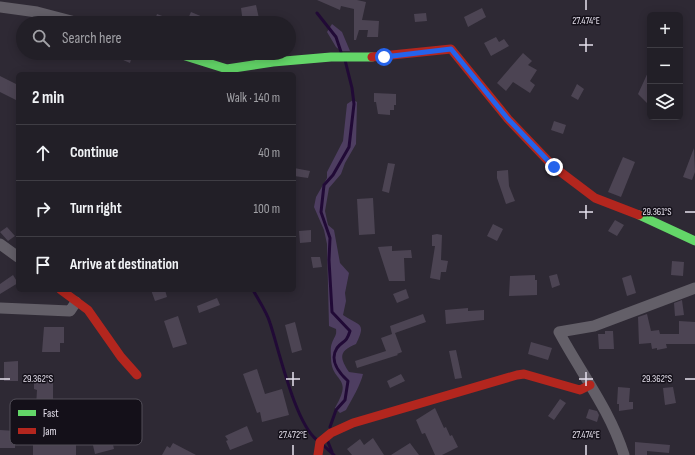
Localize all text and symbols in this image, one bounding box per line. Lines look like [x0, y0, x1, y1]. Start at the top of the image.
map controls [647, 12, 683, 120]
button: + [647, 12, 683, 48]
text: 27.474°E [572, 15, 600, 27]
search box [16, 16, 296, 60]
icon: search [30, 27, 52, 49]
text: Search here [62, 29, 122, 48]
route start [375, 48, 393, 66]
button: − [647, 48, 683, 84]
button: layers [647, 84, 683, 120]
text: 2 min [32, 88, 64, 108]
text: Walk · 140 m [227, 90, 280, 106]
icon: ahead [32, 142, 54, 164]
text: Continue [70, 143, 119, 162]
text: 40 m [258, 145, 280, 161]
route end [545, 158, 563, 176]
icon: right [32, 198, 54, 220]
text: Turn right [70, 199, 122, 218]
text: 100 m [253, 201, 280, 217]
text: 29.361°S [642, 206, 672, 218]
icon: arrive [32, 254, 54, 276]
text: Arrive at destination [70, 255, 179, 274]
text: 29.362°S [23, 373, 53, 385]
text: 29.362°S [642, 373, 672, 385]
legend [10, 399, 142, 445]
text: Fast [43, 407, 59, 420]
text: Jam [42, 425, 57, 438]
text: 27.472°E [279, 429, 307, 441]
text: 27.474°E [572, 429, 600, 441]

